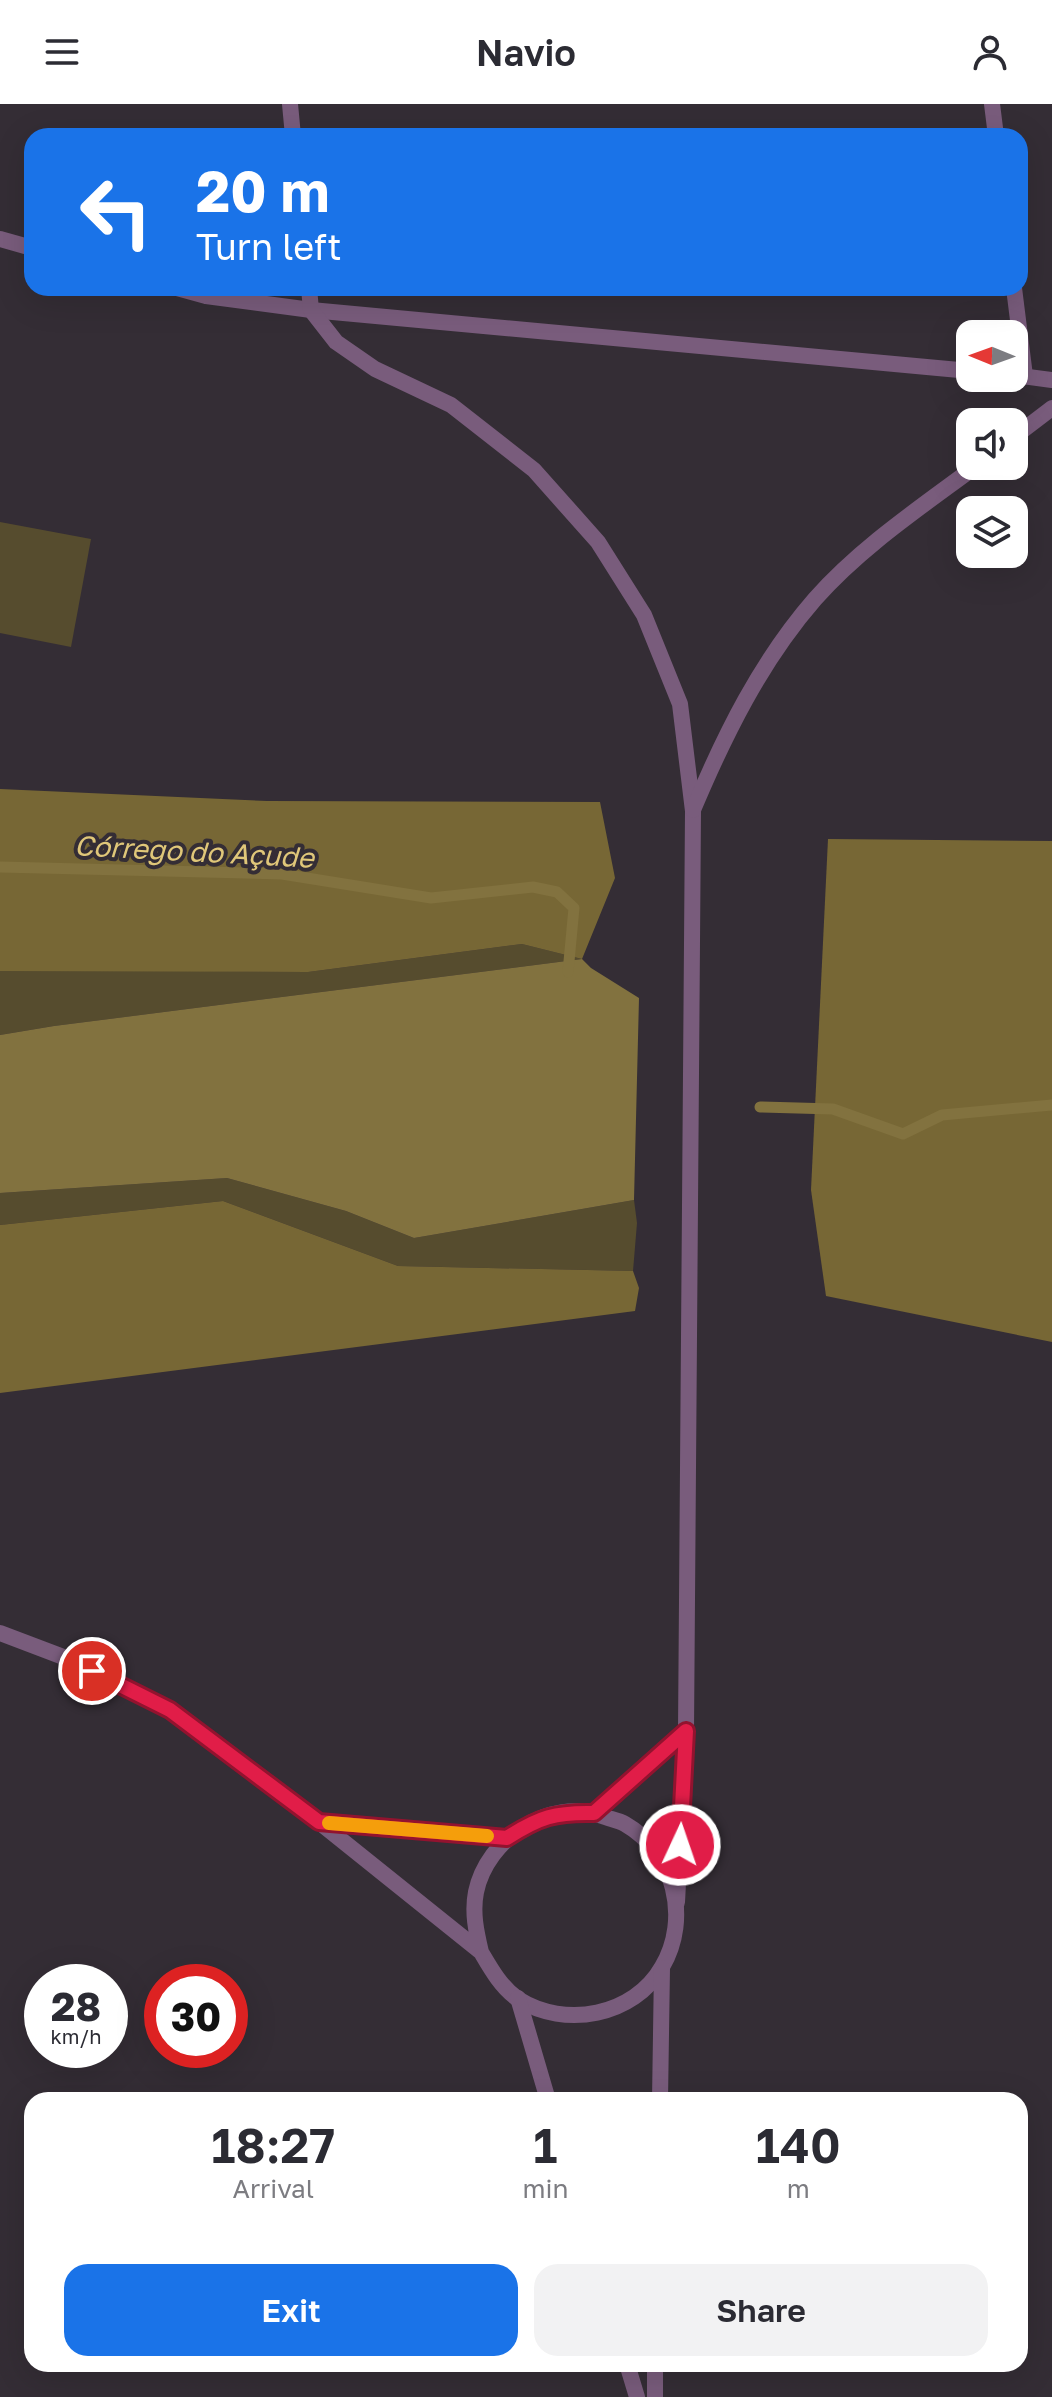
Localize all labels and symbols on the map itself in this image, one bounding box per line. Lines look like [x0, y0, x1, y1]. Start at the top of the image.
north arrow [956, 320, 1028, 392]
water label: Córrego do Açude [73, 828, 316, 874]
pin [58, 1637, 126, 1705]
position arrow [638, 1803, 722, 1887]
speed limit sign: 30 [144, 1964, 248, 2068]

